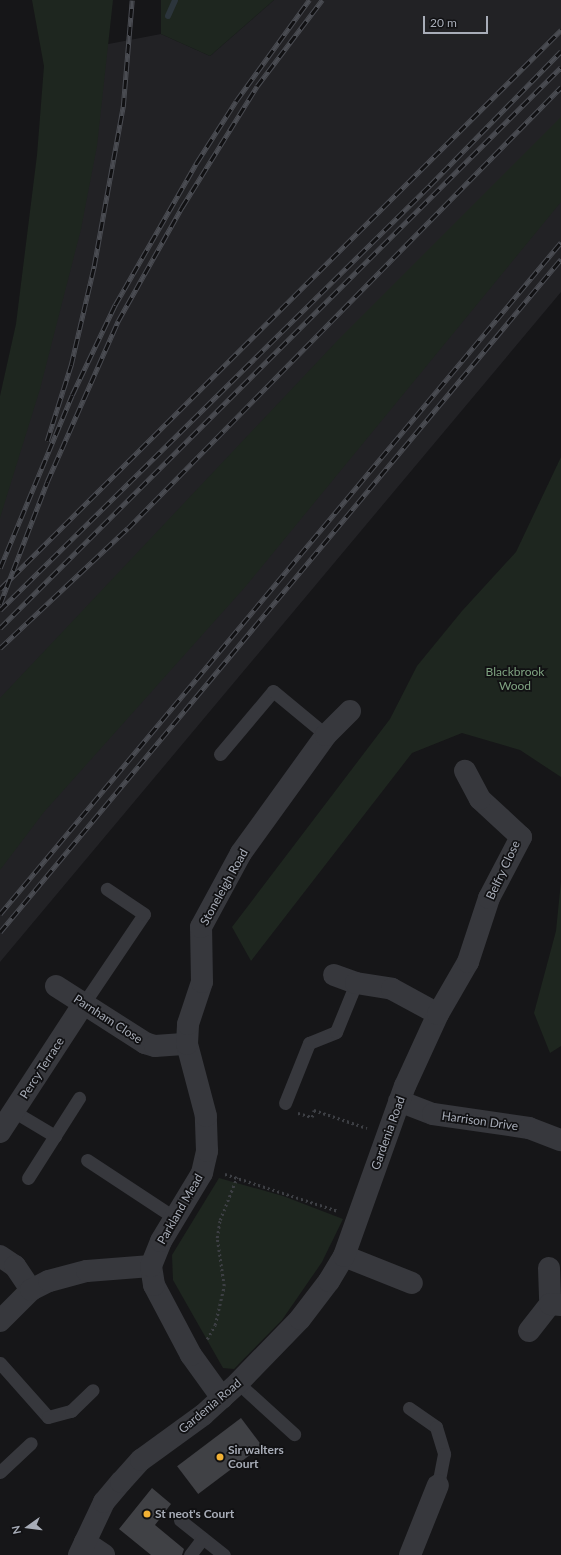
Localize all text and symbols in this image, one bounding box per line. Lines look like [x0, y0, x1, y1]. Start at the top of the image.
scale bar [425, 8, 490, 34]
text: 20 m [430, 15, 457, 30]
park label: Blackbrook Wood [486, 665, 544, 693]
street label: Belfry Close [483, 838, 523, 902]
street label: Stoneleigh Road [197, 846, 251, 928]
street label: Parnham Close [71, 991, 145, 1047]
street label: Percy Terrace [17, 1034, 67, 1102]
street label: Gardenia Road [368, 1094, 408, 1172]
street label: Harrison Drive [441, 1109, 519, 1133]
street label: Parkland Mead [154, 1171, 206, 1247]
street label: Gardenia Road [176, 1376, 244, 1436]
place label: Sir walters Court [228, 1443, 284, 1471]
marker: Sir walters Court [215, 1452, 225, 1462]
north arrow [8, 1507, 48, 1547]
place label: St neot's Court [155, 1507, 234, 1521]
marker: St neot's Court [142, 1509, 152, 1519]
text: N [9, 1524, 23, 1536]

